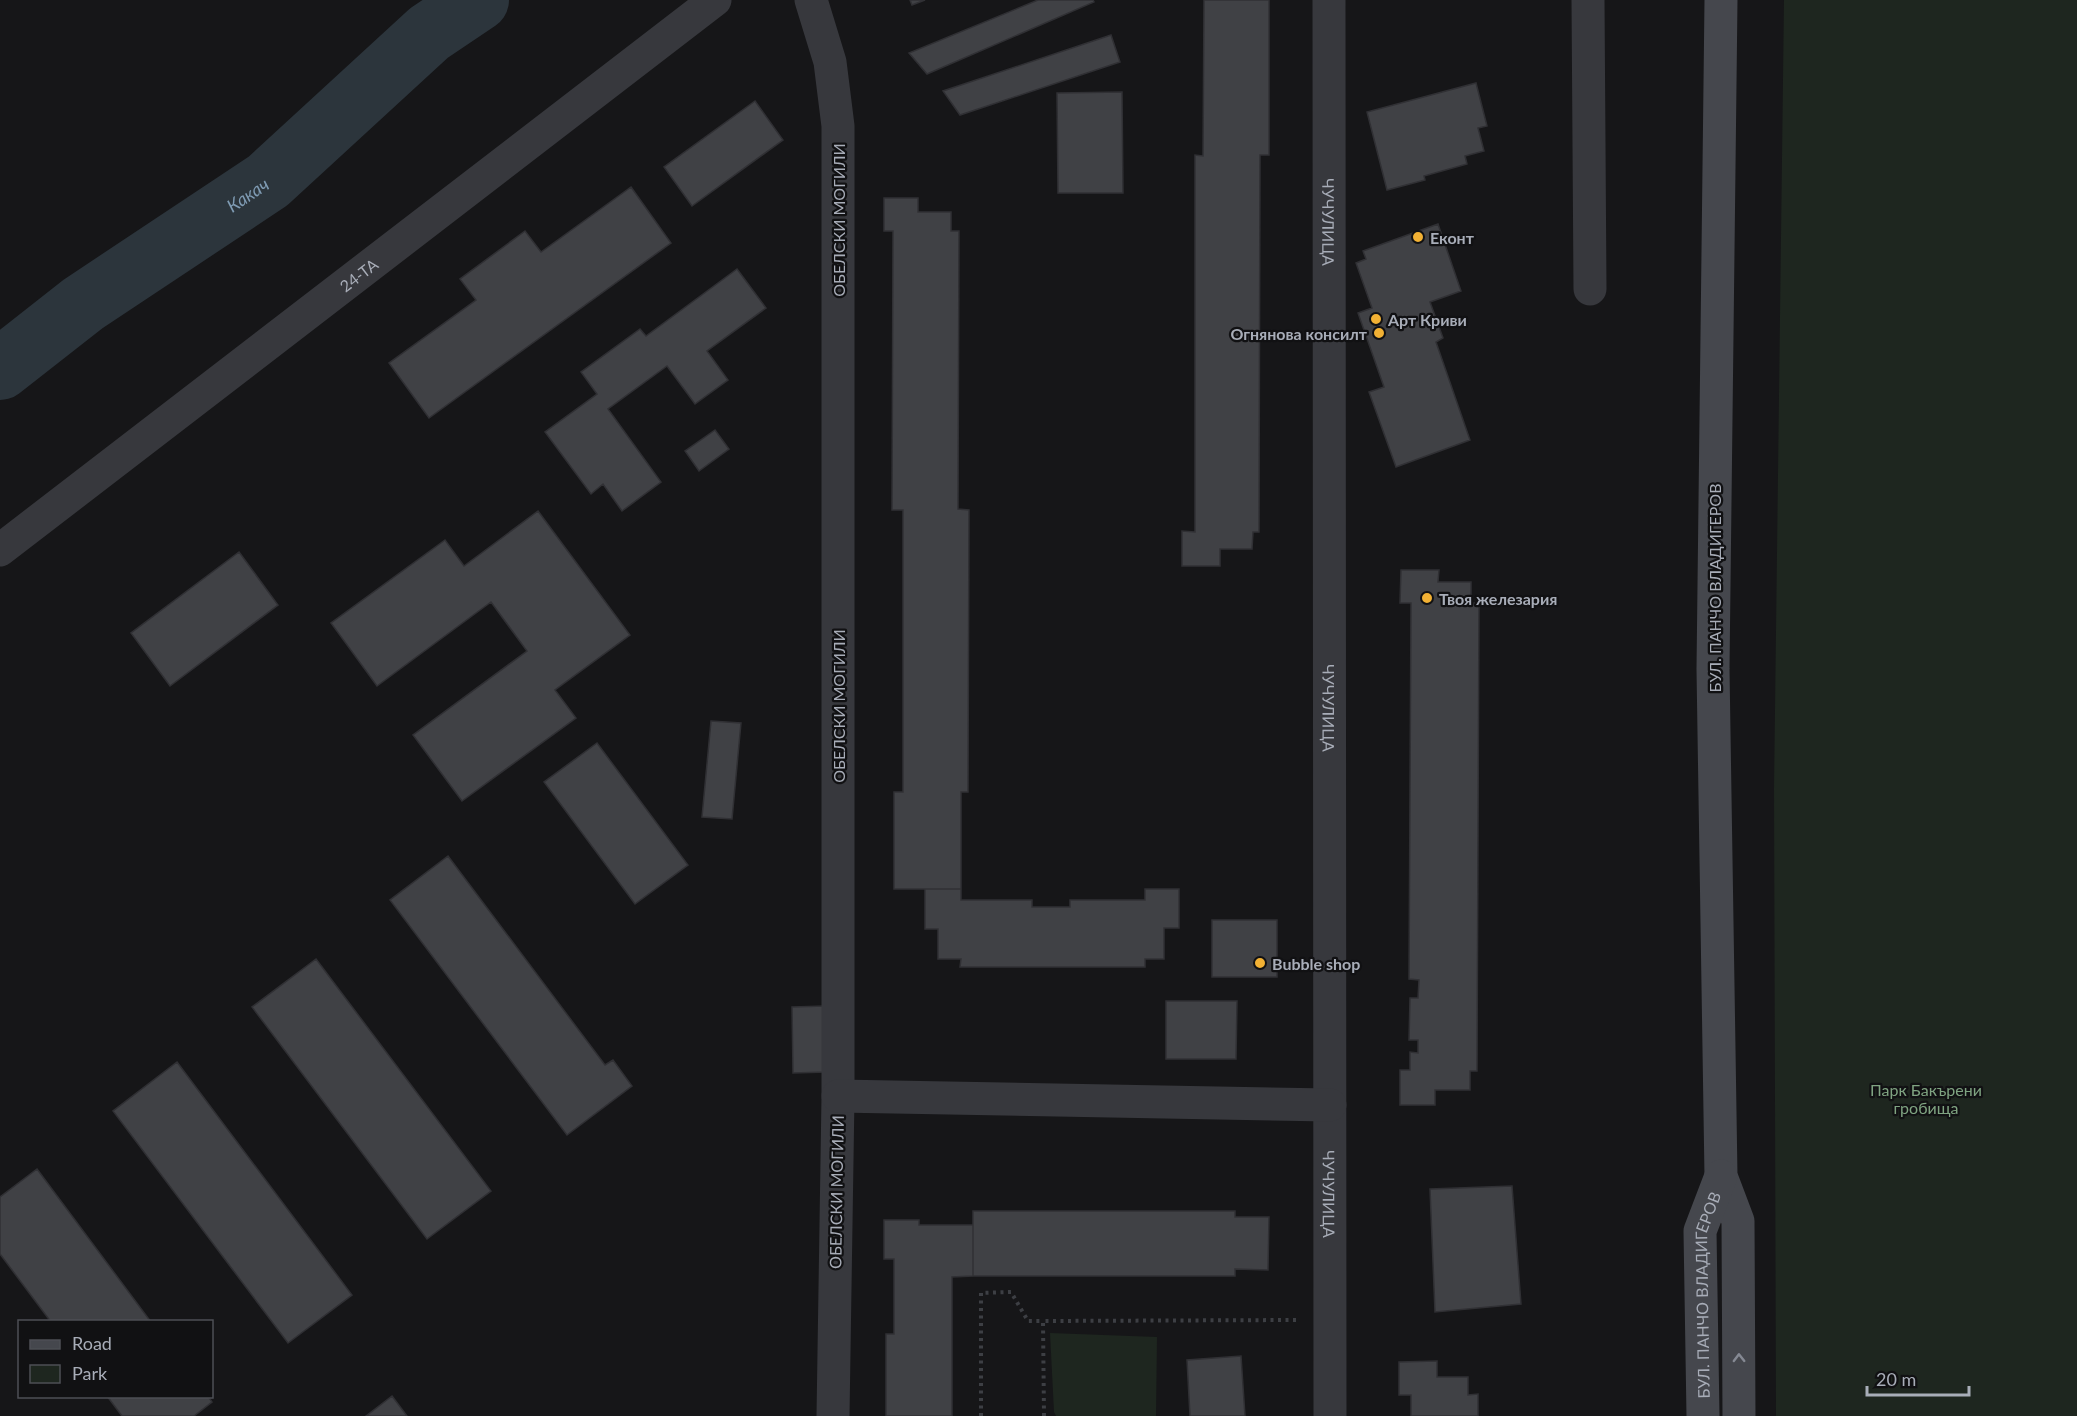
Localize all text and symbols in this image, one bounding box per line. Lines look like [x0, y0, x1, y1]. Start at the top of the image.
street label: ОБЕЛСКИ МОГИЛИ [829, 143, 848, 297]
water label: Какач [222, 173, 273, 217]
street label: ЧУЧУЛИЦА [1320, 178, 1339, 266]
place label: Еконт [1430, 228, 1475, 247]
marker: Еконт [1411, 230, 1425, 244]
street label: 24-ТА [336, 254, 381, 295]
place label: Арт Криви [1387, 310, 1467, 329]
marker: Арт Криви [1369, 312, 1383, 326]
place label: Огнянова консилт [1230, 324, 1368, 343]
marker: Огнянова консилт [1372, 326, 1386, 340]
street label: БУЛ. ПАНЧО ВЛАДИГЕРОВ [1705, 483, 1724, 693]
place label: Твоя железария [1439, 589, 1557, 608]
marker: Твоя железария [1420, 591, 1434, 605]
street label: ОБЕЛСКИ МОГИЛИ [829, 629, 848, 783]
street label: ЧУЧУЛИЦА [1320, 664, 1339, 752]
place label: Bubble shop [1272, 954, 1360, 973]
marker: Bubble shop [1253, 956, 1267, 970]
park label: Парк Бакърени гробища [1870, 1080, 1982, 1117]
street label: ОБЕЛСКИ МОГИЛИ [825, 1115, 847, 1269]
street label: ЧУЧУЛИЦА [1320, 1150, 1339, 1238]
street label: БУЛ. ПАНЧО ВЛАДИГЕРОВ [1691, 1189, 1724, 1399]
legend [18, 1320, 213, 1398]
text: Road [72, 1332, 112, 1354]
one-way arrow [1733, 1353, 1745, 1362]
scale bar [1867, 1359, 1969, 1397]
text: Park [72, 1362, 108, 1384]
text: 20 m [1876, 1368, 1916, 1390]

